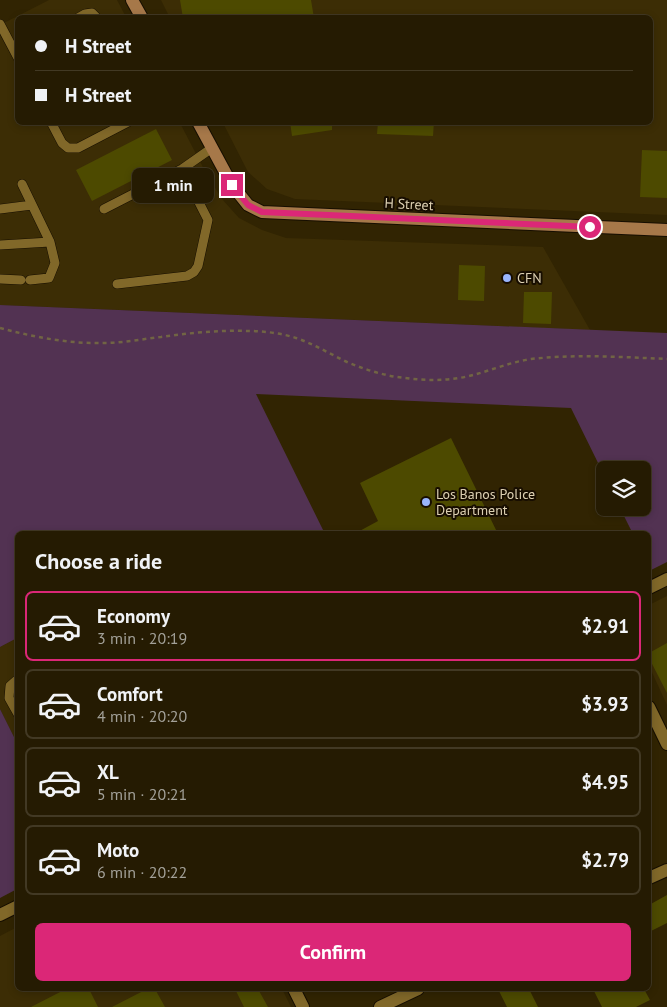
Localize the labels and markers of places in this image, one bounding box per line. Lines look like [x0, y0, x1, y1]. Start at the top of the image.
place label: CFN [517, 269, 542, 287]
marker: CFN [501, 272, 513, 284]
place label: Los Banos Police Department [436, 485, 535, 519]
marker: Los Banos Police Department [420, 496, 432, 508]

